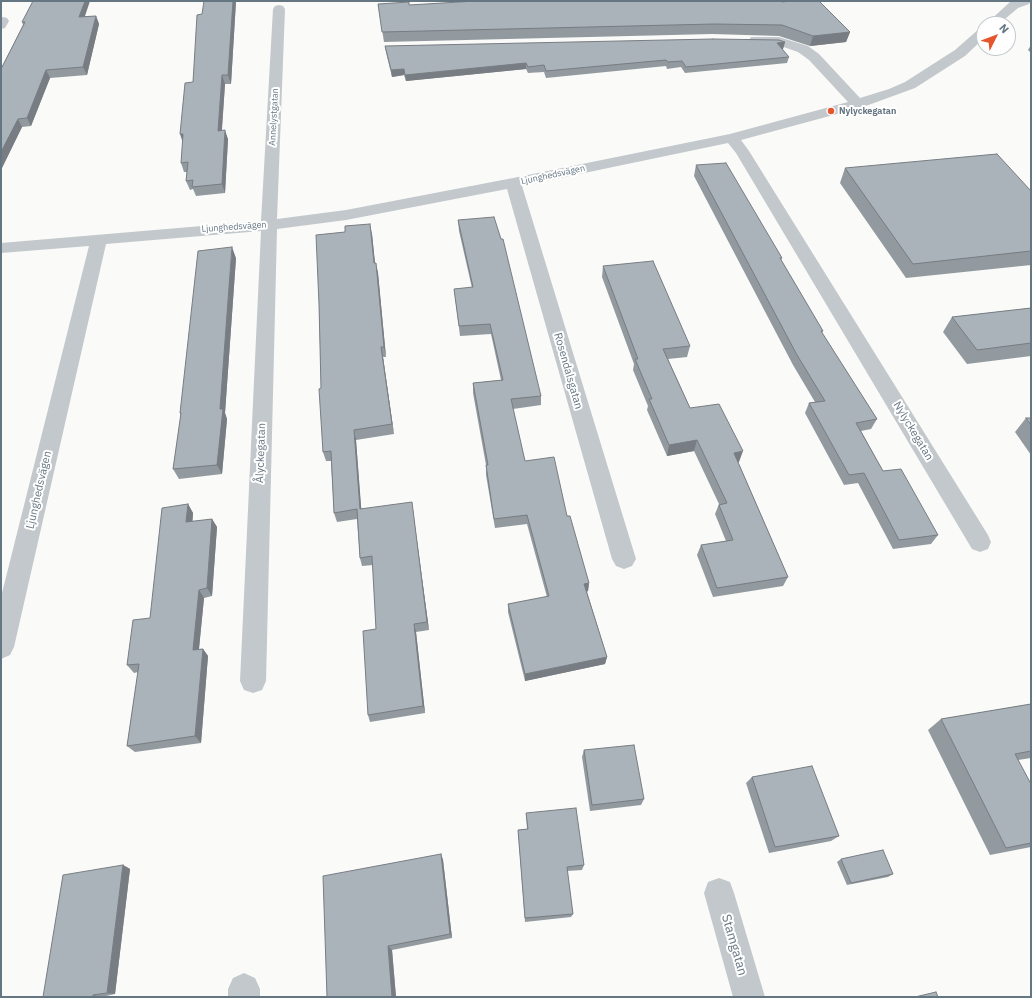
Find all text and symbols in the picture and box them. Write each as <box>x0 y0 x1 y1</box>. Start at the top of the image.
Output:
north arrow <box>976 16 1016 56</box>
text: N <box>996 21 1012 36</box>
street label: Annelystgatan <box>267 88 281 146</box>
marker: Nylyckegatan <box>826 106 836 116</box>
place label: Nylyckegatan <box>839 106 896 116</box>
street label: Ljunghedsvägen <box>520 163 586 187</box>
street label: Ljunghedsvägen <box>201 219 267 235</box>
street label: Rosendalsgatan <box>551 331 585 411</box>
street label: Nylyckegatan <box>890 399 936 463</box>
street label: Ålyckegatan <box>253 423 269 483</box>
street label: Ljunghedsvägen <box>24 450 54 530</box>
street label: Stamgatan <box>718 913 750 977</box>

